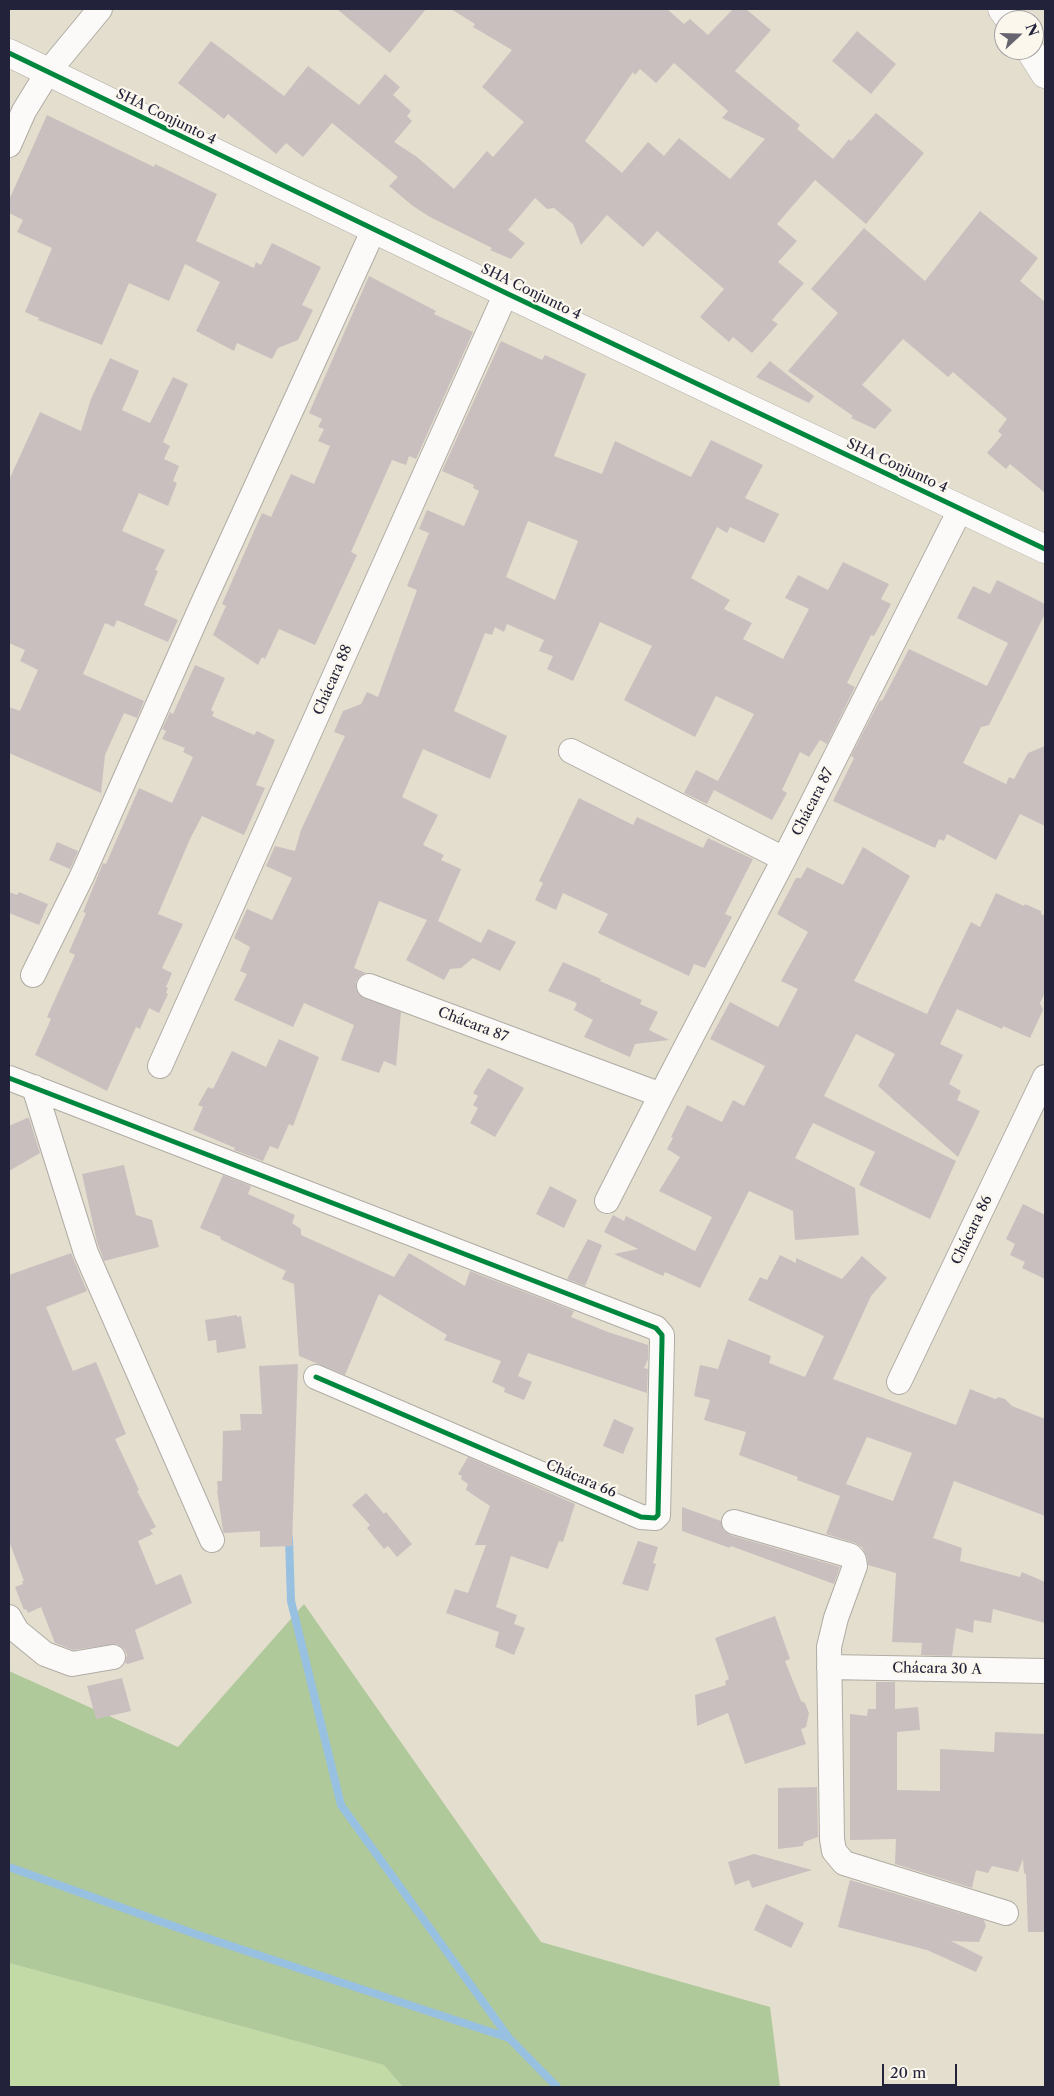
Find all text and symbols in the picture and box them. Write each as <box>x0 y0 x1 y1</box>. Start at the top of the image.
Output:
north arrow <box>994 10 1044 60</box>
text: N <box>1021 21 1043 39</box>
street label: SHA Conjunto 4 <box>113 85 219 149</box>
street label: SHA Conjunto 4 <box>478 260 584 324</box>
street label: SHA Conjunto 4 <box>844 435 950 497</box>
street label: Chácara 88 <box>310 642 356 718</box>
street label: Chácara 87 <box>789 765 837 839</box>
street label: Chácara 87 <box>436 1004 510 1046</box>
street label: Chácara 86 <box>948 1193 996 1267</box>
street label: Chácara 66 <box>543 1457 619 1501</box>
street label: Chácara 30 A <box>892 1660 982 1678</box>
scale bar <box>884 2054 959 2086</box>
text: 20 m <box>890 2063 926 2082</box>

